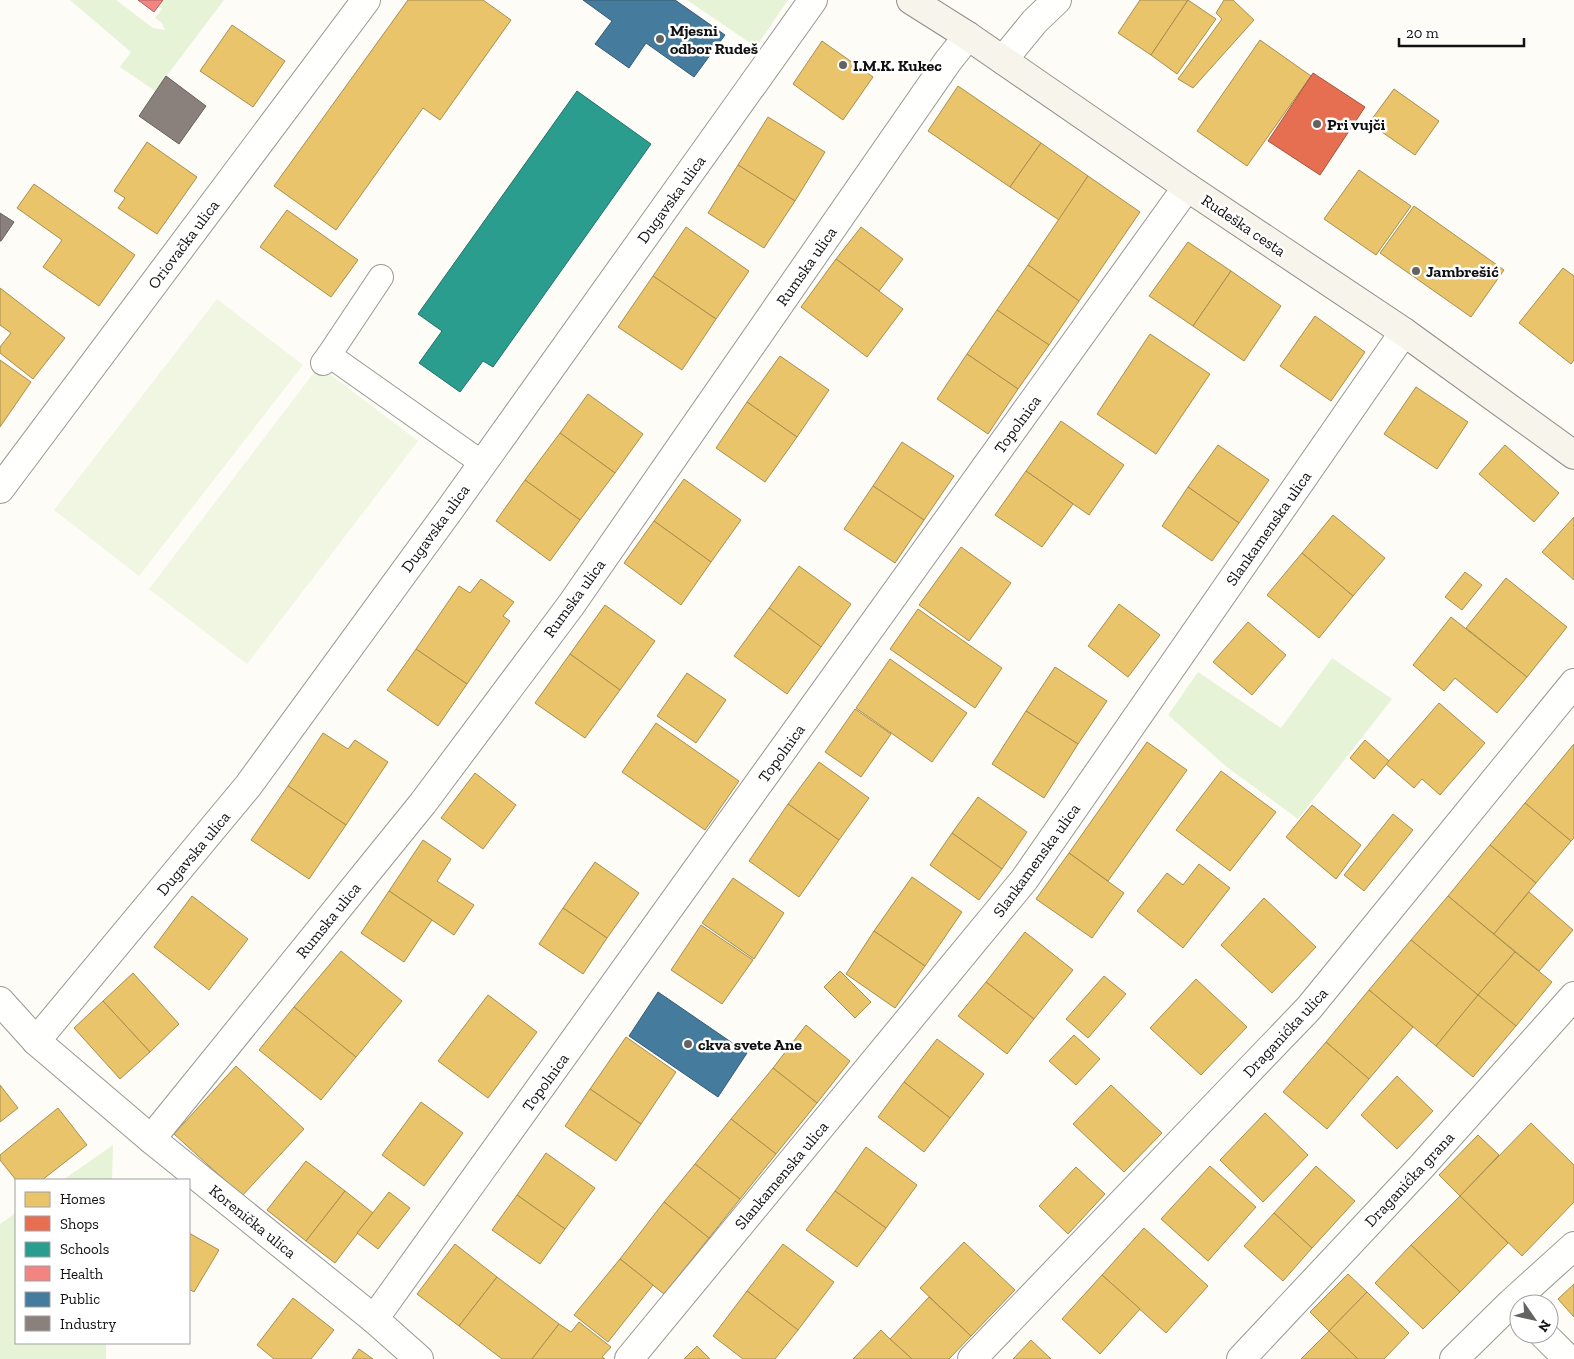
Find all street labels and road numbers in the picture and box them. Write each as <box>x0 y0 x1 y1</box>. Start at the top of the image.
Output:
street label: Dugavska ulica <box>633 151 710 247</box>
street label: Rudeška cesta <box>1198 190 1290 261</box>
street label: Oriovačka ulica <box>144 196 223 293</box>
street label: Rumska ulica <box>772 223 841 309</box>
street label: Topolnica <box>990 391 1045 457</box>
street label: Slankamenska ulica <box>1222 467 1315 589</box>
street label: Dugavska ulica <box>397 480 474 576</box>
street label: Rumska ulica <box>540 555 609 641</box>
street label: Topolnica <box>754 720 809 786</box>
street label: Slankamenska ulica <box>989 800 1084 921</box>
street label: Dugavska ulica <box>153 807 234 899</box>
street label: Rumska ulica <box>292 878 365 962</box>
street label: Draganićka ulica <box>1239 983 1332 1081</box>
street label: Topolnica <box>518 1049 573 1115</box>
street label: Slankamenska ulica <box>730 1117 832 1233</box>
street label: Draganićka grana <box>1360 1128 1458 1231</box>
street label: Korenička ulica <box>206 1181 300 1262</box>

